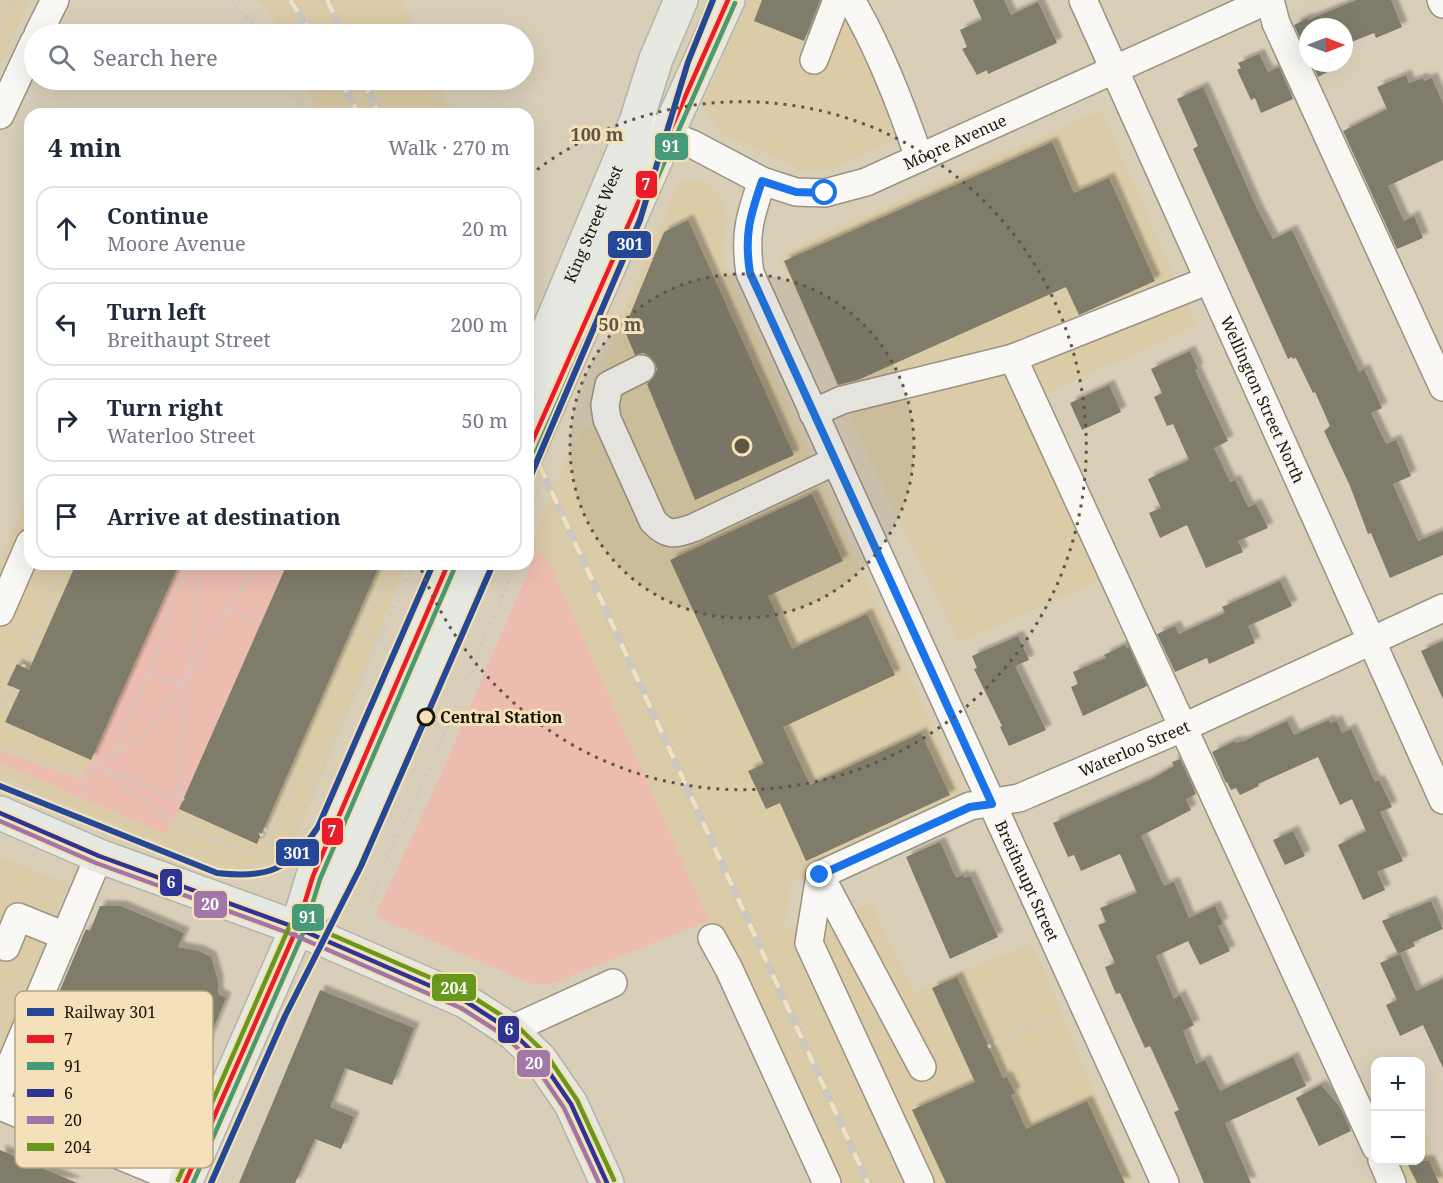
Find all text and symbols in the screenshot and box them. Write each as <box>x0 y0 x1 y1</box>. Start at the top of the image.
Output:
north arrow <box>1299 18 1353 72</box>
search box <box>24 24 534 90</box>
icon: search <box>45 41 78 74</box>
text: Search here <box>93 42 218 72</box>
street label: Moore Avenue <box>900 109 1010 175</box>
text: 100 m <box>571 122 624 146</box>
text: 4 min <box>48 129 122 165</box>
line badge: 91 <box>654 132 689 161</box>
text: Walk · 270 m <box>388 134 510 161</box>
text: 91 <box>662 135 680 157</box>
street label: King Street West <box>559 162 628 286</box>
line badge: 7 <box>635 170 658 199</box>
text: 7 <box>641 173 651 195</box>
route start <box>811 179 837 205</box>
text: Continue <box>107 200 209 230</box>
icon: ahead <box>50 212 83 245</box>
text: 20 m <box>462 215 508 242</box>
text: Moore Avenue <box>107 230 246 257</box>
line badge: 301 <box>607 230 652 259</box>
text: 301 <box>616 233 644 255</box>
text: Turn left <box>107 296 206 326</box>
icon: left <box>50 308 83 341</box>
text: 200 m <box>450 311 508 338</box>
text: 50 m <box>599 312 642 336</box>
street label: Wellington Street North <box>1215 312 1310 487</box>
text: Breithaupt Street <box>107 326 271 353</box>
text: Turn right <box>107 392 223 422</box>
icon: right <box>50 404 83 437</box>
text: 50 m <box>462 407 508 434</box>
text: Waterloo Street <box>107 422 255 449</box>
centre of rings <box>732 436 752 456</box>
icon: arrive <box>50 500 83 533</box>
text: Arrive at destination <box>107 501 341 531</box>
place label: Central Station <box>440 706 563 728</box>
marker: Central Station <box>417 708 435 726</box>
street label: Waterloo Street <box>1075 715 1193 782</box>
line badge: 7 <box>321 817 344 846</box>
street label: Breithaupt Street <box>990 817 1064 945</box>
text: 7 <box>327 820 337 842</box>
line badge: 301 <box>275 838 320 867</box>
text: 301 <box>283 842 311 864</box>
route end <box>806 861 832 887</box>
line badge: 6 <box>159 868 183 897</box>
text: 6 <box>166 871 176 893</box>
line badge: 20 <box>193 890 228 919</box>
text: 20 <box>201 893 219 915</box>
line badge: 91 <box>291 903 325 932</box>
text: 91 <box>299 906 317 928</box>
line badge: 204 <box>431 973 477 1002</box>
text: 204 <box>440 977 468 999</box>
legend <box>15 991 213 1168</box>
text: Railway 301 <box>64 1001 156 1023</box>
line badge: 6 <box>497 1015 520 1044</box>
text: 6 <box>504 1018 514 1040</box>
text: 7 <box>64 1028 73 1050</box>
line badge: 20 <box>516 1049 551 1078</box>
text: 20 <box>525 1052 543 1074</box>
text: 91 <box>64 1055 82 1077</box>
map controls <box>1371 1057 1425 1165</box>
button: + <box>1371 1057 1425 1111</box>
text: 6 <box>64 1082 73 1104</box>
text: 20 <box>64 1109 82 1131</box>
button: − <box>1371 1111 1425 1165</box>
text: 204 <box>64 1136 91 1158</box>

